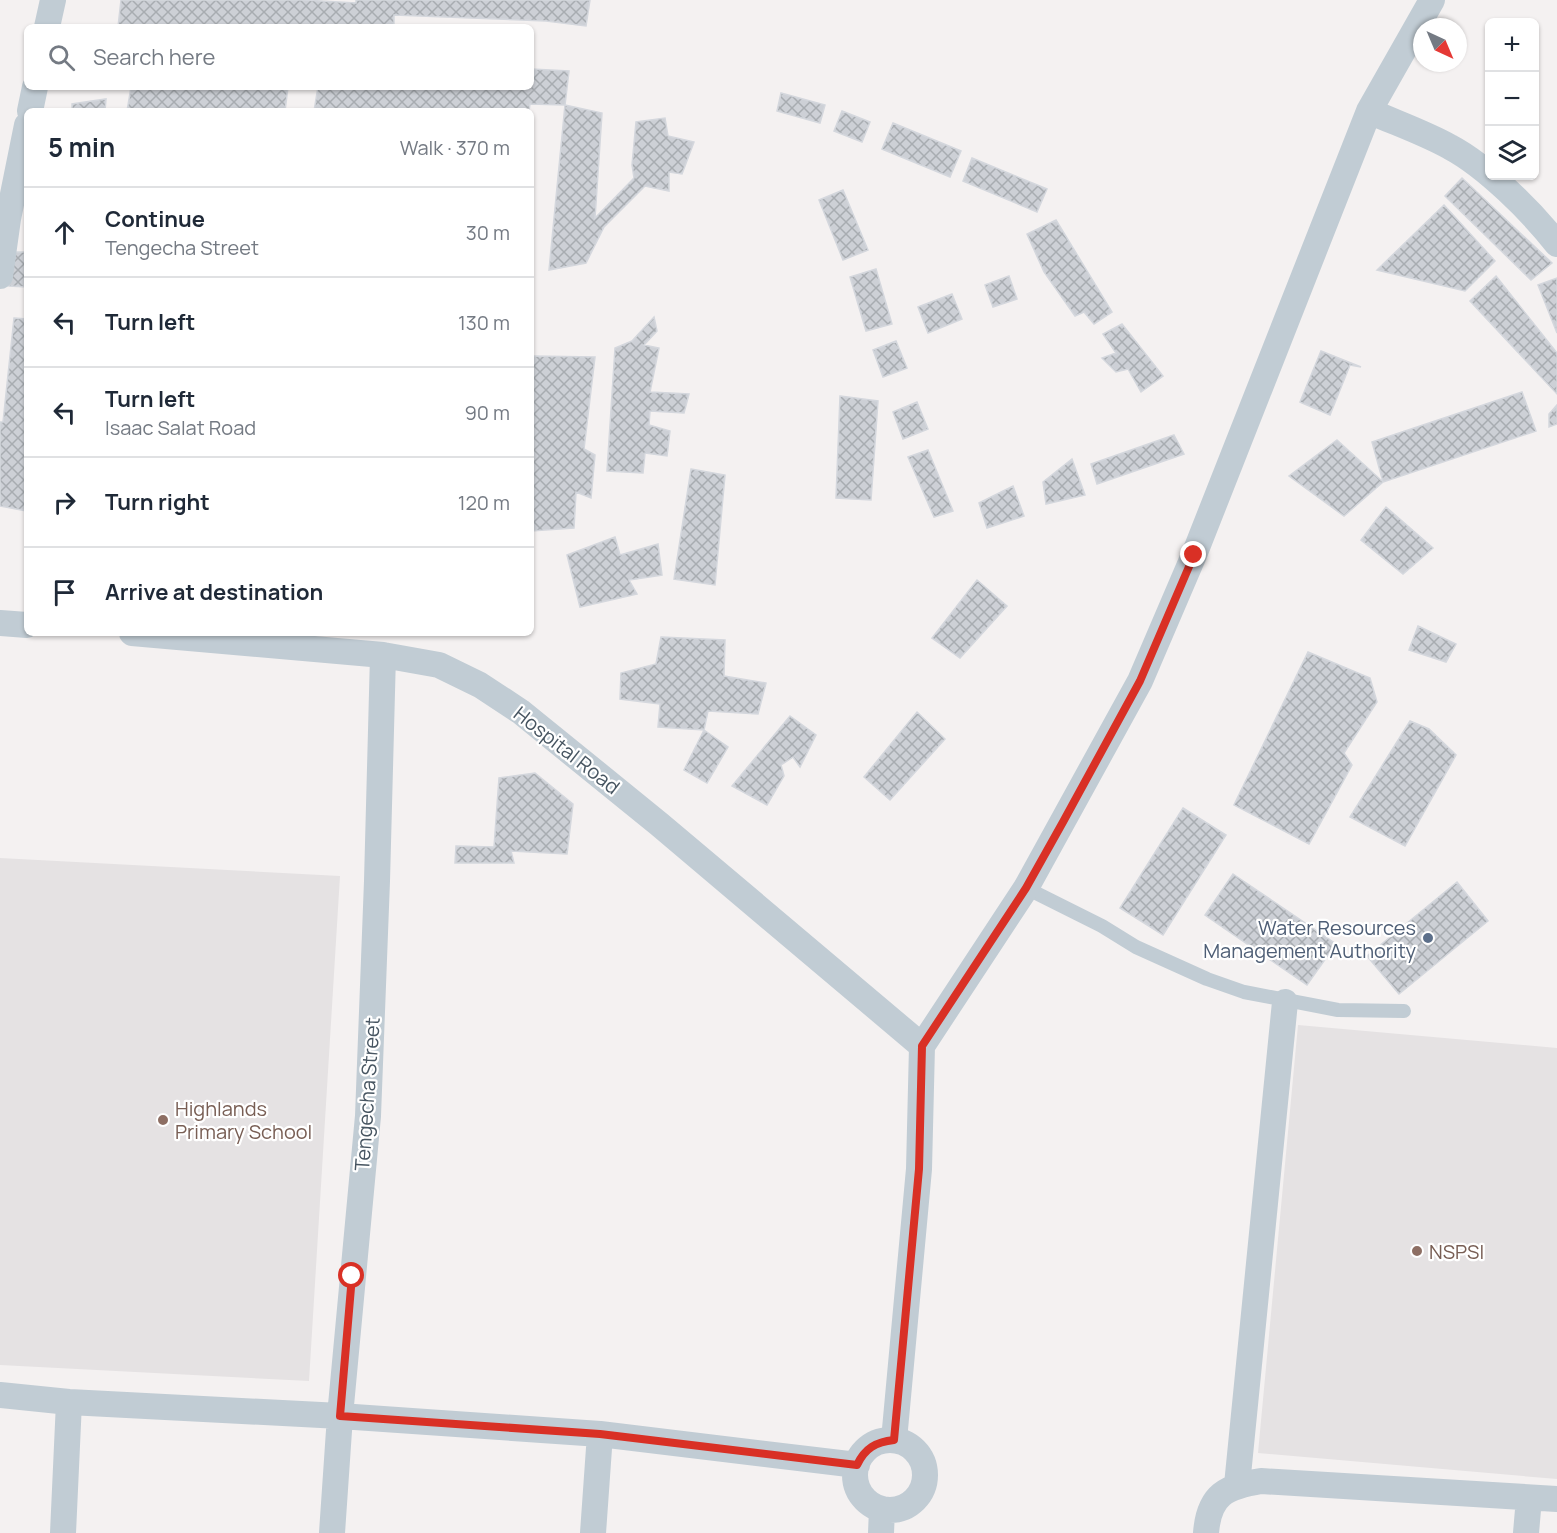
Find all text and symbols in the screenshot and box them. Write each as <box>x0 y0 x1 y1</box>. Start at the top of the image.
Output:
north arrow <box>1413 18 1467 72</box>
map controls <box>1485 18 1539 180</box>
button: + <box>1485 18 1539 72</box>
search box <box>24 24 534 90</box>
icon: search <box>45 41 78 74</box>
text: Search here <box>93 42 215 72</box>
button: − <box>1485 72 1539 126</box>
button: layers <box>1485 126 1539 180</box>
text: 5 min <box>48 129 115 165</box>
text: Walk · 370 m <box>400 134 510 161</box>
text: Continue <box>105 204 205 234</box>
icon: ahead <box>48 216 81 249</box>
text: 30 m <box>466 219 510 246</box>
text: Tengecha Street <box>105 234 259 261</box>
icon: left <box>48 306 81 339</box>
text: Turn left <box>105 307 195 337</box>
text: 130 m <box>458 309 510 336</box>
text: Turn left <box>105 384 195 414</box>
icon: left <box>48 396 81 429</box>
text: 90 m <box>464 399 510 426</box>
text: Isaac Salat Road <box>105 414 256 441</box>
icon: right <box>48 486 81 519</box>
text: Turn right <box>105 487 210 517</box>
text: 120 m <box>458 489 510 516</box>
route end <box>1180 541 1206 567</box>
icon: arrive <box>48 576 81 609</box>
text: Arrive at destination <box>105 577 323 607</box>
street label: Hospital Road <box>508 700 626 800</box>
place label: Water Resources Management Authority <box>1203 914 1416 964</box>
marker: Water Resources Management Authority <box>1421 931 1435 945</box>
street label: Tengecha Street <box>348 1016 386 1172</box>
place label: Highlands Primary School <box>175 1095 312 1145</box>
marker: Highlands Primary School <box>156 1113 170 1127</box>
place label: NSPSI <box>1429 1238 1484 1265</box>
marker: NSPSI <box>1410 1244 1424 1258</box>
route start <box>338 1262 364 1288</box>

